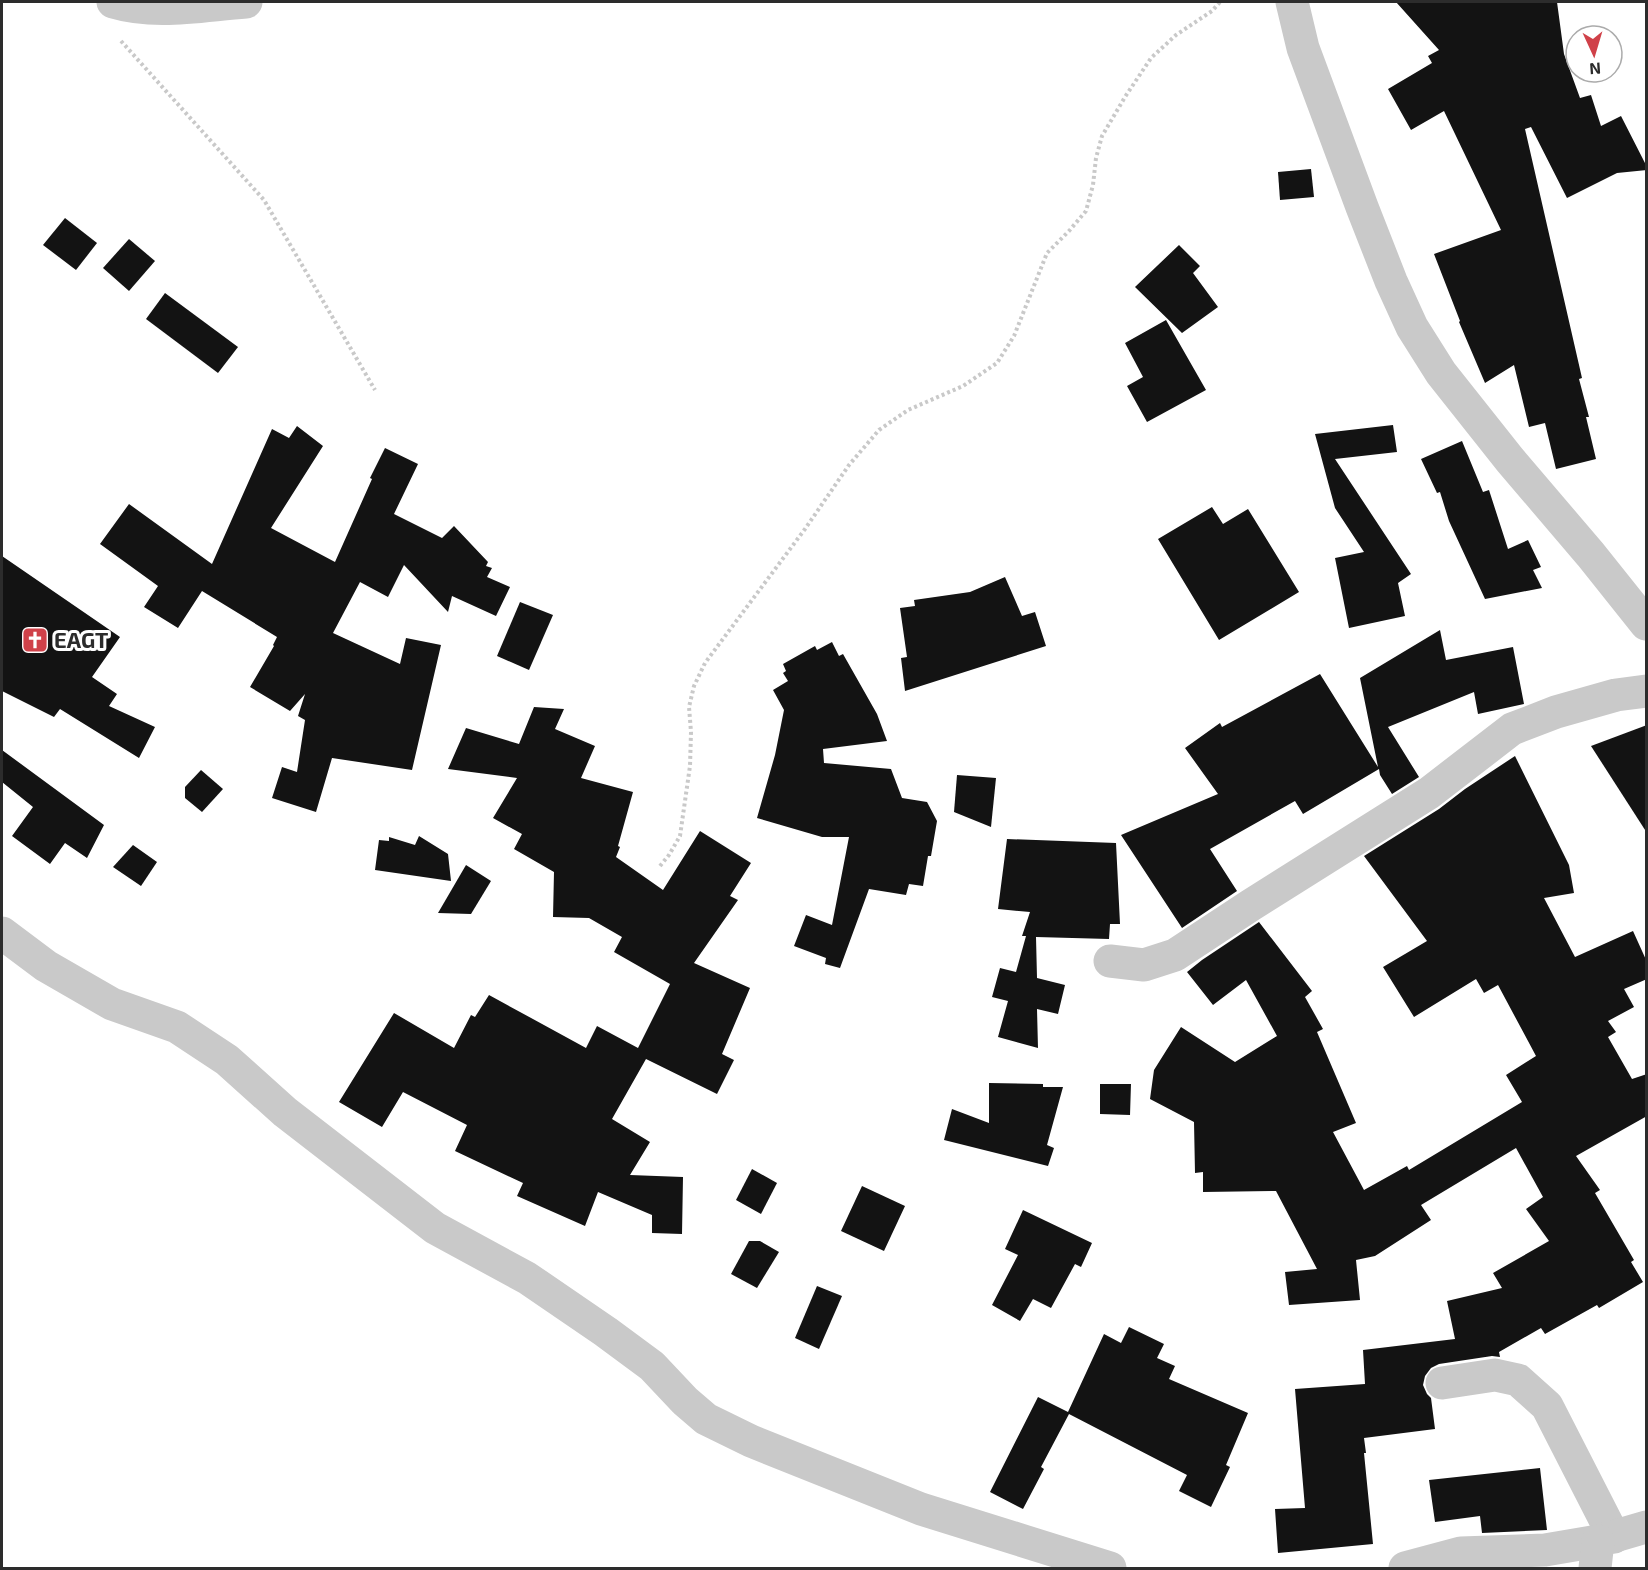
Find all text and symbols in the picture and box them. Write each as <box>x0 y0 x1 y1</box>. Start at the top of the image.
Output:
north arrow <box>1564 24 1624 84</box>
text: N <box>1589 60 1602 79</box>
church icon: EAGT <box>20 625 50 655</box>
place label: EAGT <box>54 626 108 652</box>

